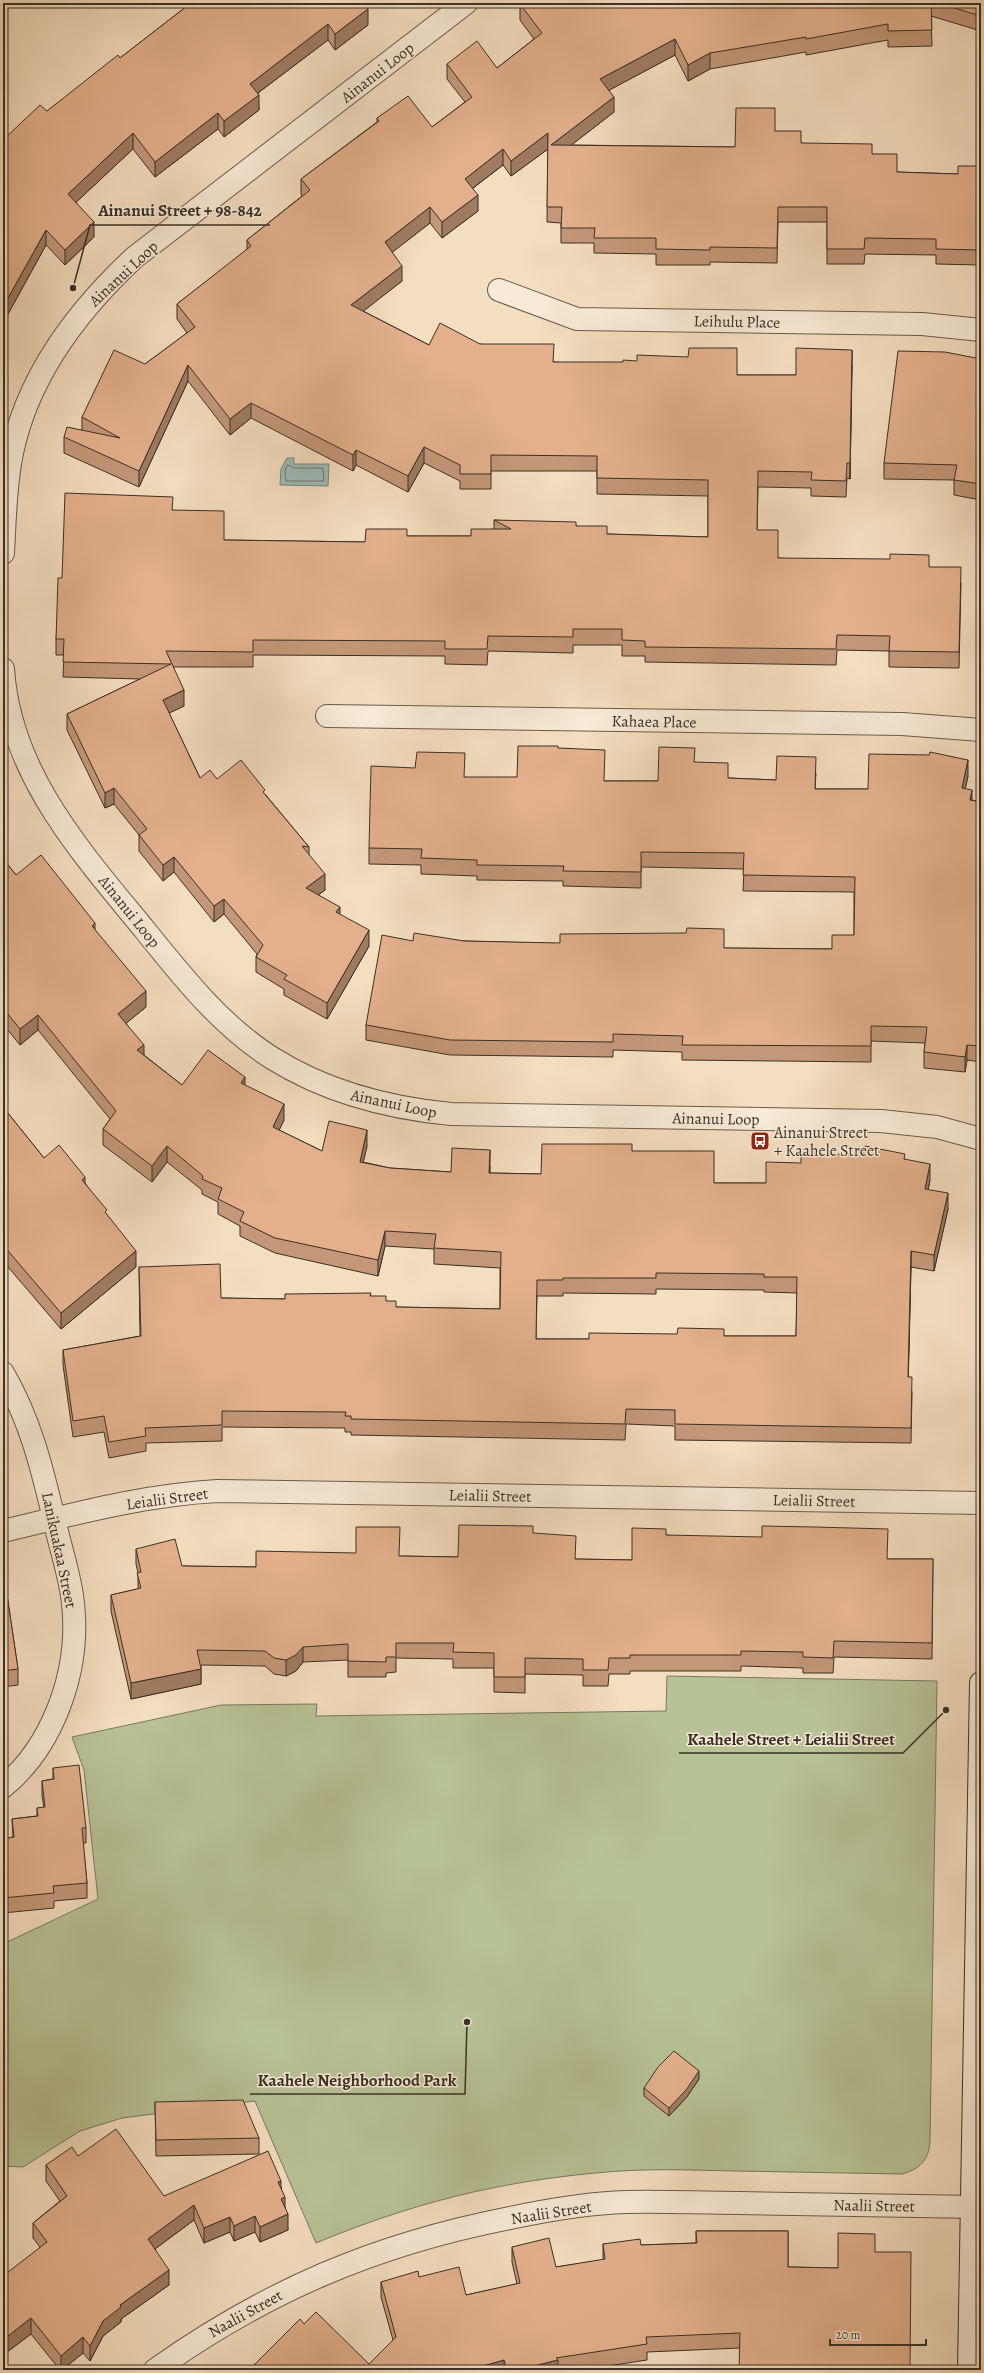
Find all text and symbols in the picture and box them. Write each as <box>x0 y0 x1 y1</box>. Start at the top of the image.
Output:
street label: Ainanui Loop <box>336 37 419 109</box>
callout: Ainanui Street + 98-842 <box>90 196 270 225</box>
text: Ainanui Street + 98-842 <box>97 199 262 222</box>
street label: Ainanui Loop <box>83 236 163 312</box>
street label: Leihulu Place <box>693 310 780 334</box>
street label: Kahaea Place <box>611 710 697 734</box>
street label: Ainanui Loop <box>93 870 165 953</box>
street label: Ainanui Loop <box>348 1084 439 1124</box>
street label: Ainanui Loop <box>671 1107 760 1131</box>
place label: Ainanui Street + Kaahele Street <box>773 1122 879 1162</box>
bus stop icon: Ainanui Street + Kaahele Street <box>749 1130 771 1152</box>
street label: Leialii Street <box>125 1482 210 1516</box>
street label: Leialii Street <box>448 1484 532 1508</box>
street label: Leialii Street <box>772 1489 856 1513</box>
street label: Lanikuakaa Street <box>36 1490 82 1610</box>
callout: Kaahele Street + Leialii Street <box>679 1724 903 1753</box>
text: Kaahele Street + Leialii Street <box>687 1728 895 1751</box>
callout: Kaahele Neighborhood Park <box>250 2065 465 2094</box>
text: Kaahele Neighborhood Park <box>258 2069 457 2092</box>
street label: Naalii Street <box>833 2194 915 2218</box>
street label: Naalii Street <box>509 2196 593 2230</box>
street label: Naalii Street <box>204 2284 286 2343</box>
scale bar <box>830 2321 926 2347</box>
text: 20 m <box>836 2327 860 2343</box>

